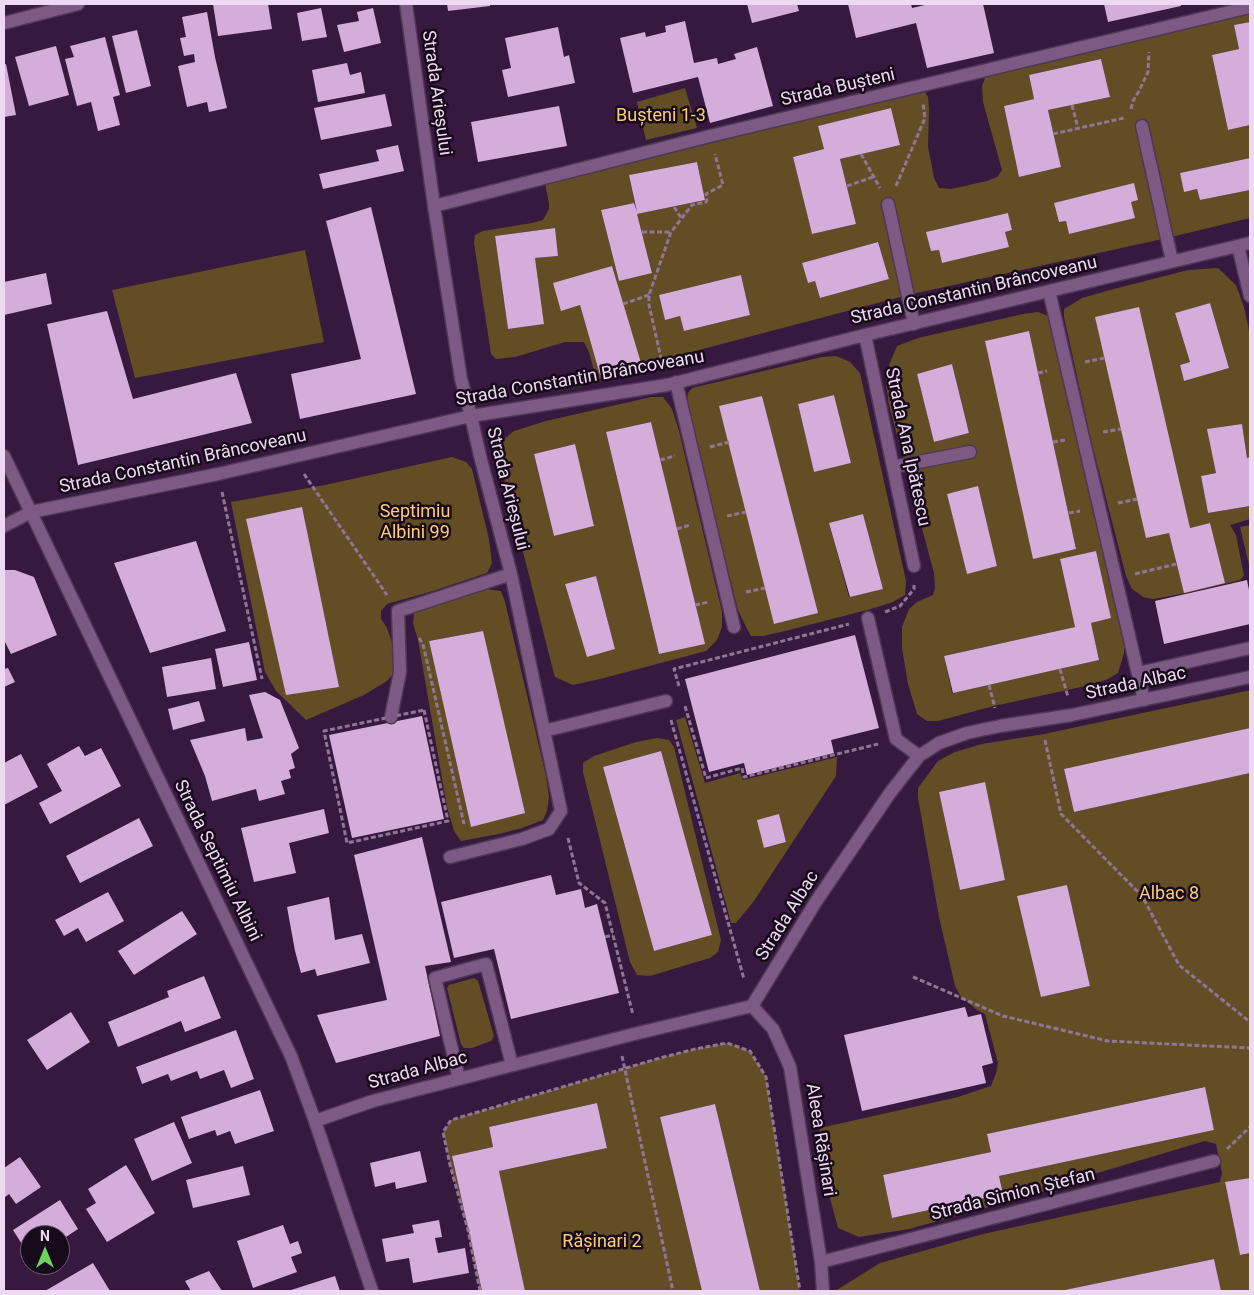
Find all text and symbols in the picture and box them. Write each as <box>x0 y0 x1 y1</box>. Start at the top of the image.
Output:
street label: Strada Arieșului <box>417 29 455 157</box>
street label: Strada Bușteni <box>779 64 897 112</box>
park label: Bușteni 1-3 <box>616 105 706 127</box>
street label: Strada Constantin Brâncoveanu <box>849 252 1099 330</box>
street label: Strada Constantin Brâncoveanu <box>454 346 706 412</box>
street label: Strada Ana Ipătescu <box>880 366 934 528</box>
street label: Strada Constantin Brâncoveanu <box>57 425 309 499</box>
street label: Strada Arieșului <box>481 425 533 553</box>
park label: Septimiu Albini 99 <box>380 501 450 544</box>
street label: Strada Albac <box>1084 663 1188 705</box>
street label: Strada Septimiu Albini <box>169 777 265 945</box>
street label: Strada Albac <box>752 867 824 965</box>
park label: Albac 8 <box>1139 883 1199 905</box>
street label: Strada Albac <box>366 1047 470 1095</box>
street label: Aleea Rășinari <box>800 1082 840 1198</box>
street label: Strada Simion Ștefan <box>929 1164 1097 1226</box>
north arrow <box>20 1225 70 1275</box>
text: N <box>40 1228 50 1244</box>
park label: Rășinari 2 <box>562 1231 642 1253</box>

